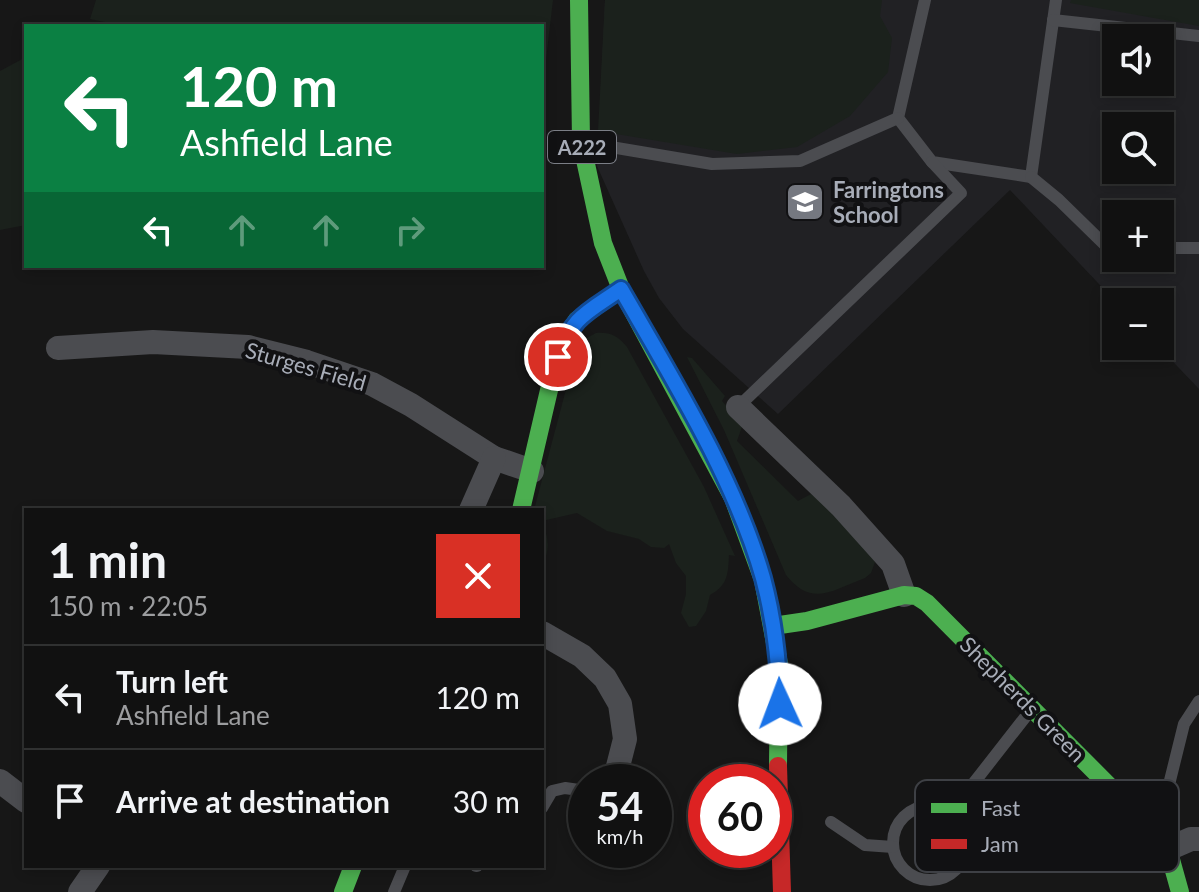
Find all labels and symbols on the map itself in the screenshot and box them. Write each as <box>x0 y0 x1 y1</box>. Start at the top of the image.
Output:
road number: A222 <box>548 131 616 163</box>
place label: Farringtons School <box>833 176 944 228</box>
school or university icon: Farringtons School <box>784 181 826 223</box>
pin <box>524 323 592 391</box>
street label: Sturges Field <box>243 336 369 396</box>
street label: Shepherds Green <box>955 631 1091 767</box>
position arrow <box>738 662 822 746</box>
speed limit sign: 60 <box>688 764 792 868</box>
legend <box>915 780 1179 872</box>
text: Fast <box>981 794 1020 821</box>
text: Jam <box>981 830 1019 857</box>

